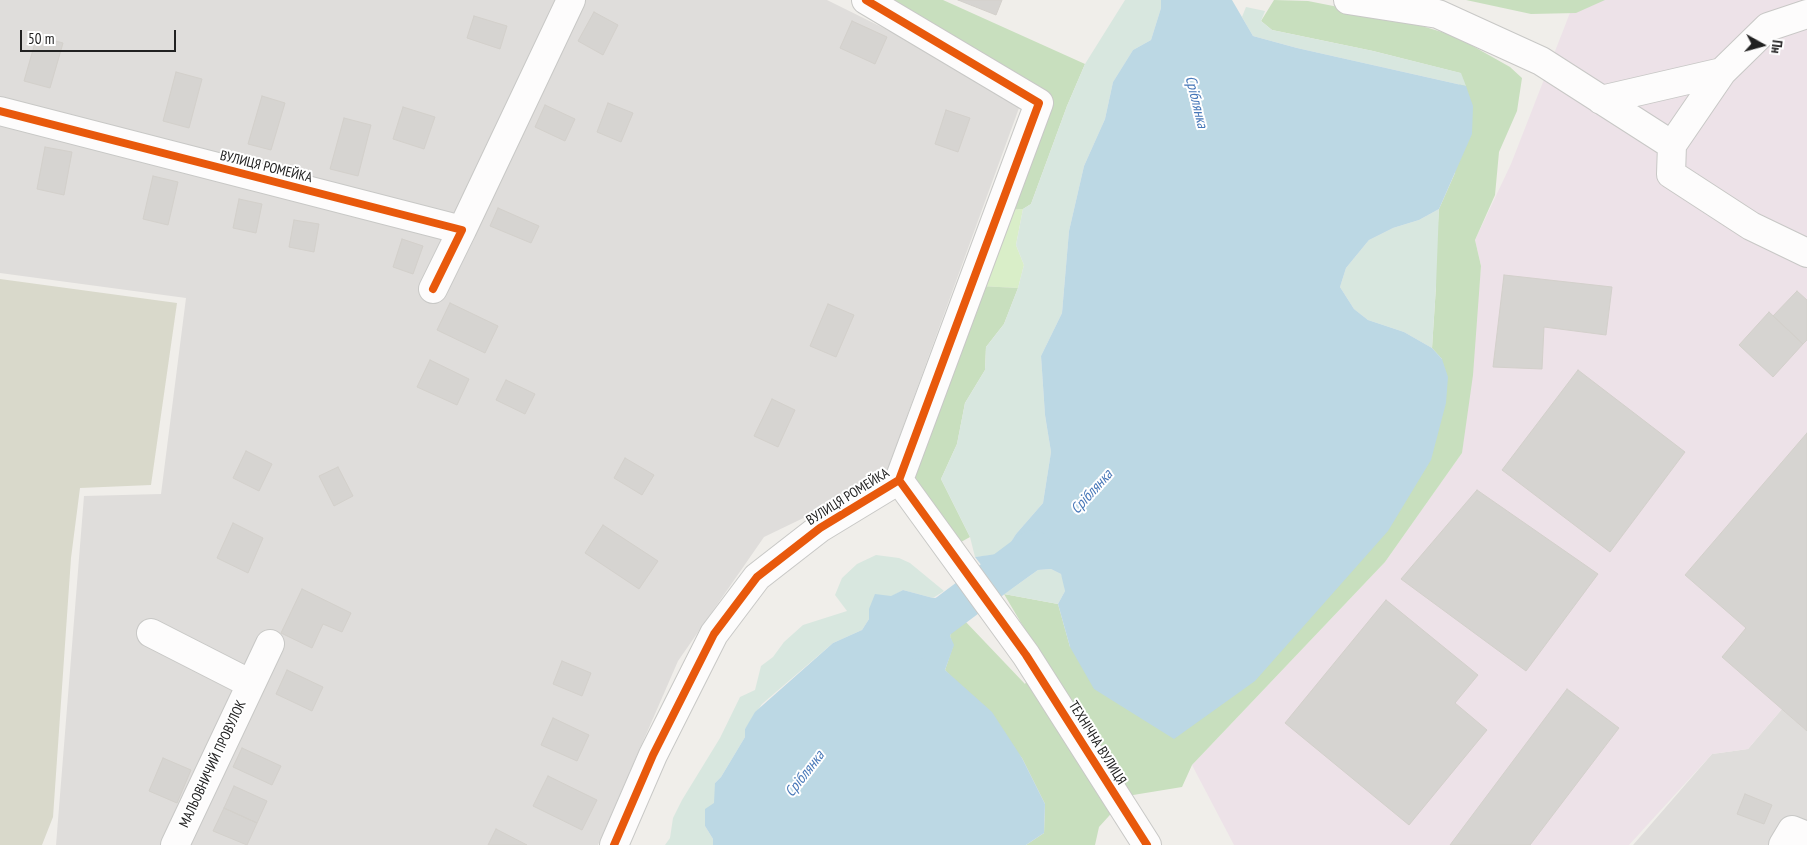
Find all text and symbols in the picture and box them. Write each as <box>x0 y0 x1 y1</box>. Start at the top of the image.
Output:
scale bar <box>22 20 179 52</box>
north arrow <box>1737 20 1787 70</box>
text: 50 m <box>28 29 54 48</box>
text: Пн <box>1767 39 1787 55</box>
water label: Сріблянка <box>1181 74 1211 130</box>
street label: ВУЛИЦЯ РОМЕЙКА <box>218 147 314 187</box>
street label: ВУЛИЦЯ РОМЕЙКА <box>804 465 892 529</box>
water label: Сріблянка <box>1067 466 1117 518</box>
street label: МАЛЬОВНИЧИЙ ПРОВУЛОК <box>176 698 250 830</box>
street label: ТЕХНІЧНА ВУЛИЦЯ <box>1065 698 1129 788</box>
water label: Сріблянка <box>781 747 829 801</box>

